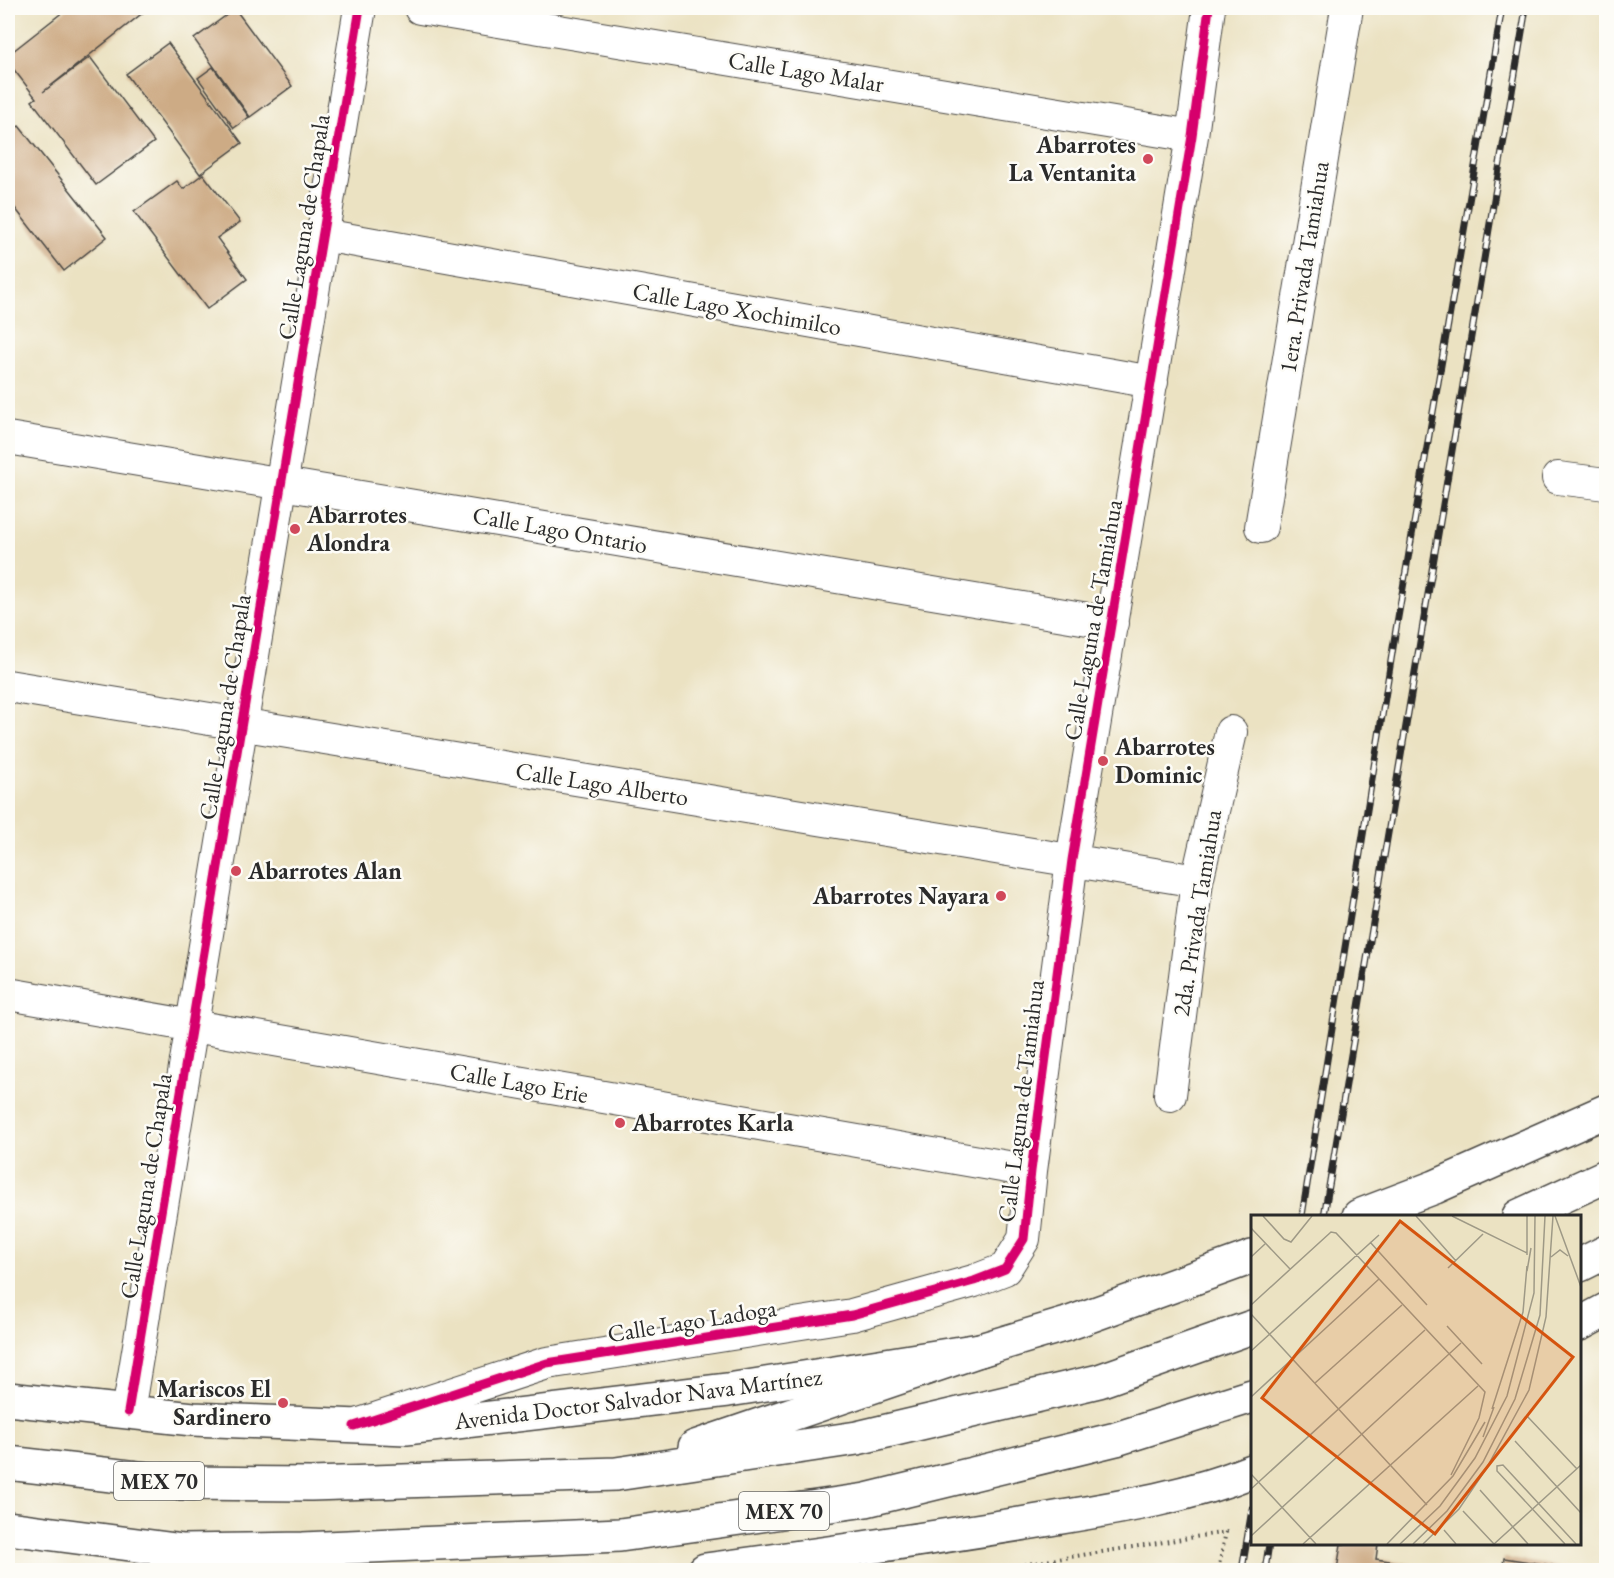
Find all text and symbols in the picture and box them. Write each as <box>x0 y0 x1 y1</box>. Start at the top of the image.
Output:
street label: Calle Lago Malar <box>726 44 886 99</box>
street label: Calle Laguna de Chapala <box>270 111 337 342</box>
place label: Abarrotes La Ventanita <box>1009 129 1136 188</box>
marker: Abarrotes La Ventanita <box>1141 152 1155 166</box>
street label: 1era. Privada Tamiahua <box>1271 158 1336 375</box>
street label: Calle Lago Xochimilco <box>630 275 844 342</box>
street label: Calle Laguna de Tamiahua <box>1056 497 1129 743</box>
place label: Abarrotes Alondra <box>306 499 407 558</box>
street label: Calle Lago Ontario <box>470 499 650 560</box>
marker: Abarrotes Alondra <box>288 522 302 536</box>
street label: Calle Laguna de Chapala <box>191 591 258 822</box>
place label: Abarrotes Dominic <box>1114 731 1215 790</box>
marker: Abarrotes Dominic <box>1096 754 1110 768</box>
street label: Calle Lago Alberto <box>513 755 691 812</box>
street label: 2da. Privada Tamiahua <box>1165 807 1228 1018</box>
place label: Abarrotes Alan <box>247 855 402 886</box>
marker: Abarrotes Alan <box>229 864 243 878</box>
place label: Abarrotes Nayara <box>812 880 989 912</box>
marker: Abarrotes Nayara <box>994 889 1008 903</box>
street label: Calle Laguna de Tamiahua <box>990 977 1051 1224</box>
street label: Calle Lago Erie <box>448 1055 591 1110</box>
street label: Calle Laguna de Chapala <box>112 1070 179 1301</box>
place label: Abarrotes Karla <box>631 1107 794 1138</box>
marker: Abarrotes Karla <box>613 1116 627 1130</box>
inset map <box>1251 1215 1581 1545</box>
street label: Calle Lago Ladoga <box>605 1292 779 1349</box>
street label: Avenida Doctor Salvador Nava Martínez <box>451 1361 824 1437</box>
place label: Mariscos El Sardinero <box>156 1373 271 1432</box>
marker: Mariscos El Sardinero <box>276 1396 290 1410</box>
road number: MEX 70 <box>114 1462 204 1500</box>
road number: MEX 70 <box>739 1492 829 1530</box>

